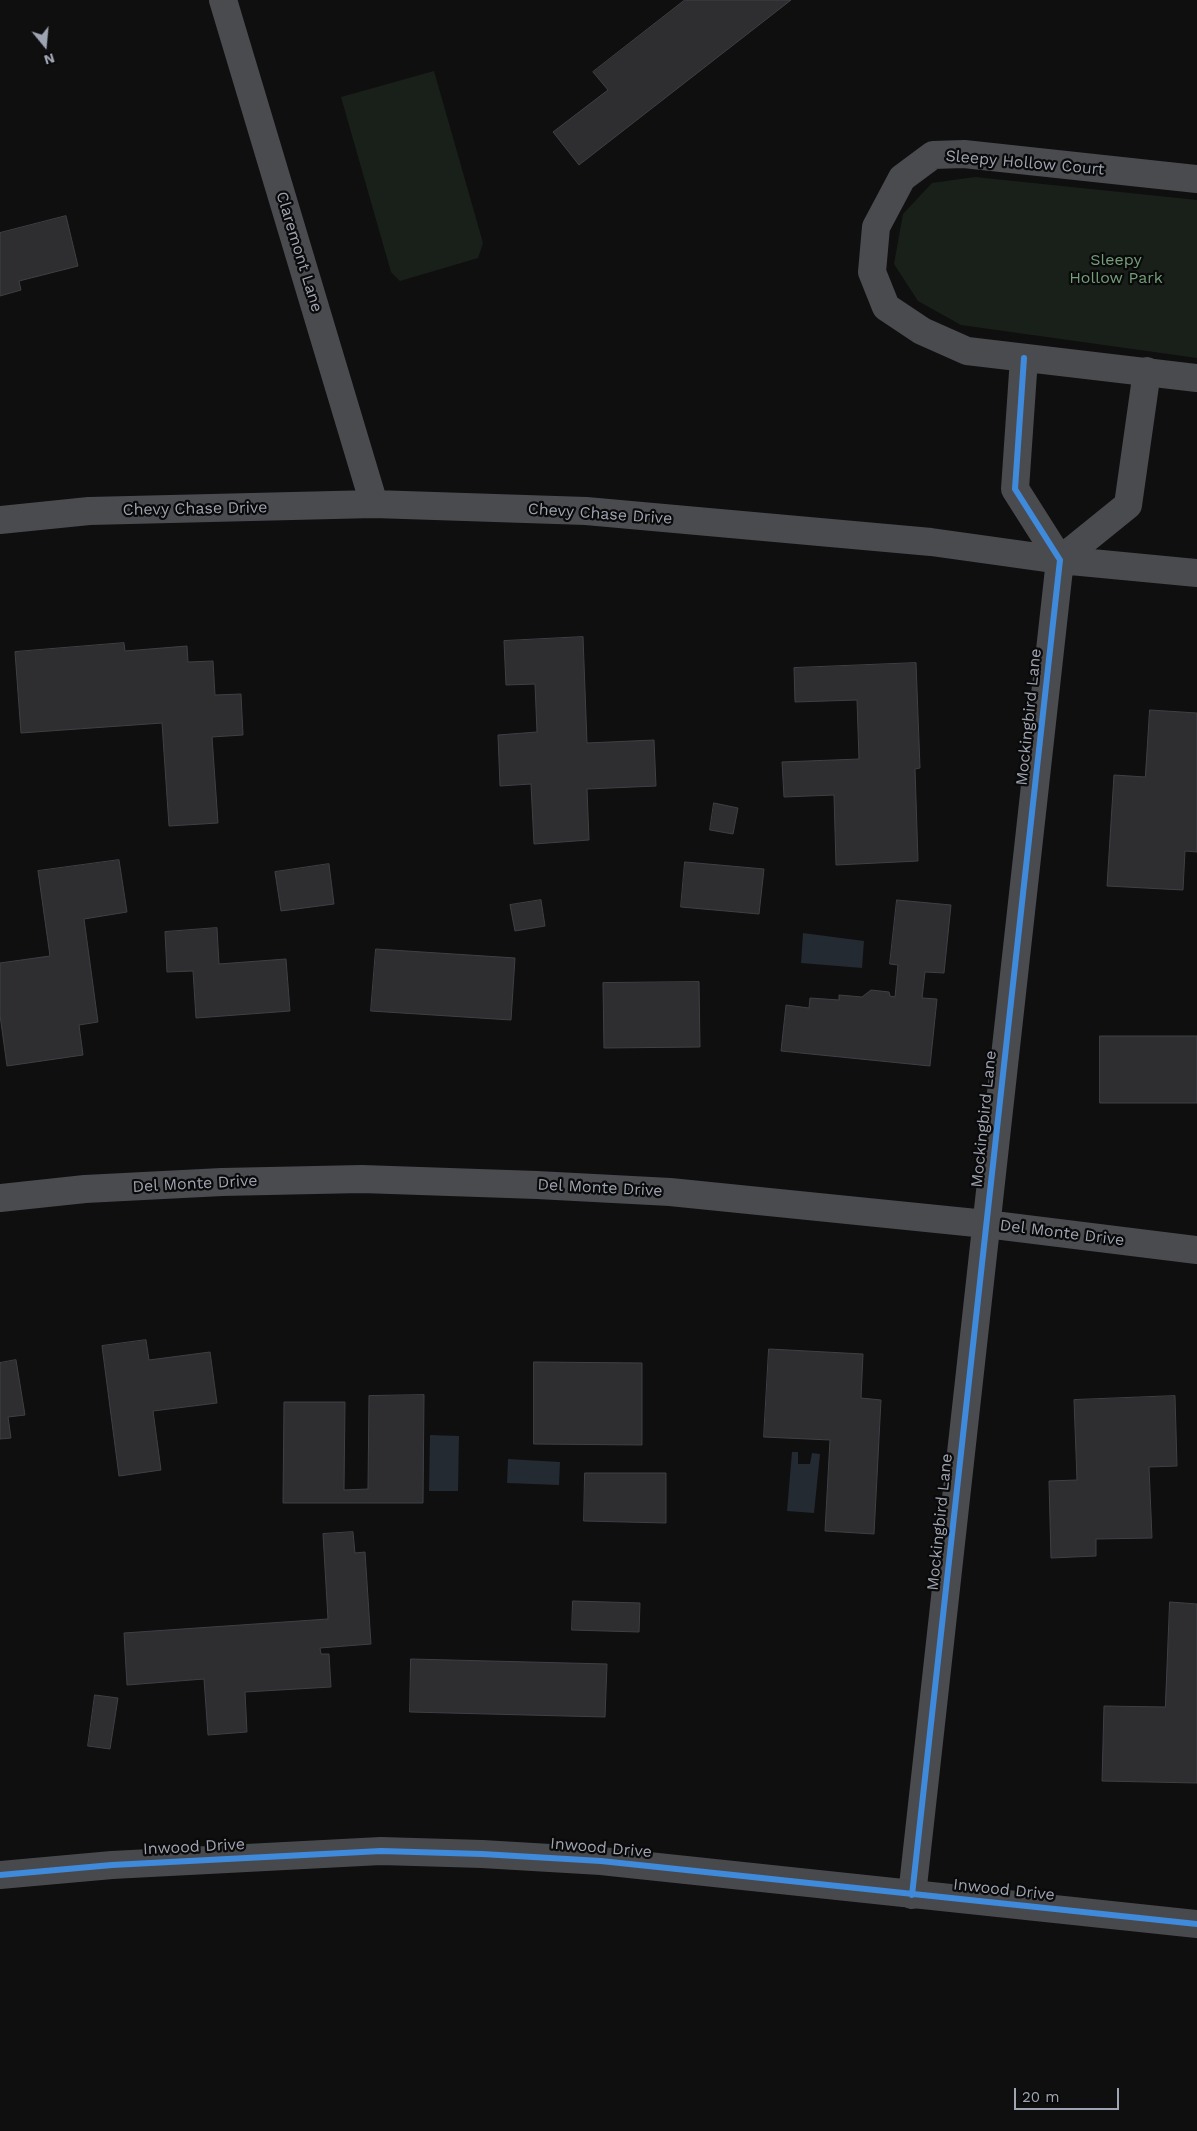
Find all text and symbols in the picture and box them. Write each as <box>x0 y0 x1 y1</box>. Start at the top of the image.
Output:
north arrow <box>20 20 70 70</box>
text: N <box>42 50 57 69</box>
street label: Sleepy Hollow Court <box>945 146 1105 180</box>
street label: Claremont Lane <box>272 189 326 315</box>
park label: Sleepy Hollow Park <box>1069 250 1163 288</box>
street label: Chevy Chase Drive <box>122 498 268 520</box>
street label: Chevy Chase Drive <box>527 499 673 529</box>
street label: Mockingbird Lane <box>1012 648 1046 786</box>
street label: Mockingbird Lane <box>967 1050 1001 1188</box>
street label: Del Monte Drive <box>132 1171 258 1197</box>
street label: Del Monte Drive <box>537 1175 663 1201</box>
street label: Del Monte Drive <box>999 1216 1125 1250</box>
street label: Mockingbird Lane <box>923 1453 957 1591</box>
street label: Inwood Drive <box>549 1834 653 1862</box>
street label: Inwood Drive <box>143 1835 245 1859</box>
street label: Inwood Drive <box>952 1875 1056 1905</box>
scale bar <box>1017 2078 1122 2110</box>
text: 20 m <box>1022 2088 1060 2106</box>

